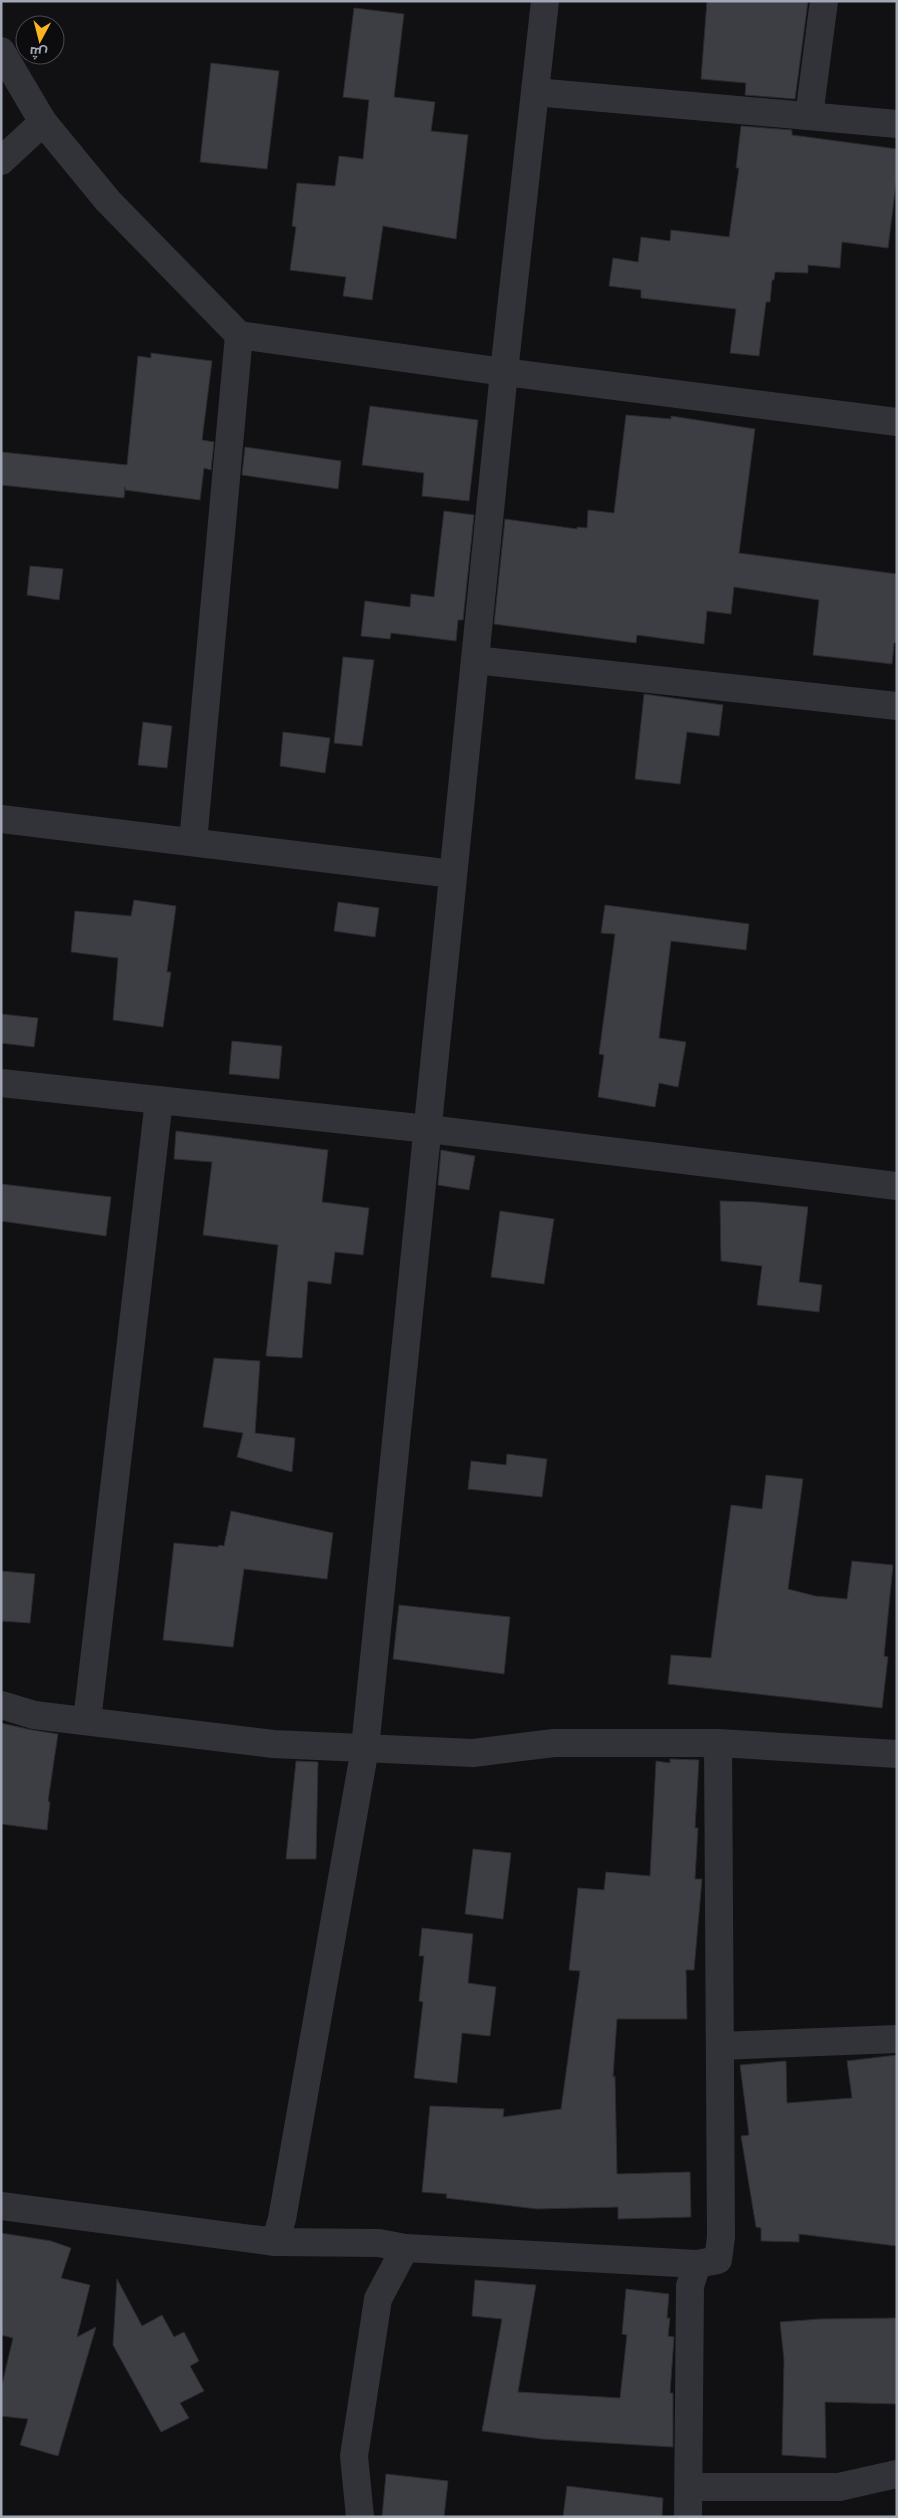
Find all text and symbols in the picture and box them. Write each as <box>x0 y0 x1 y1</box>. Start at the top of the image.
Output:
north arrow <box>15 15 65 65</box>
text: ش <box>28 41 49 63</box>

